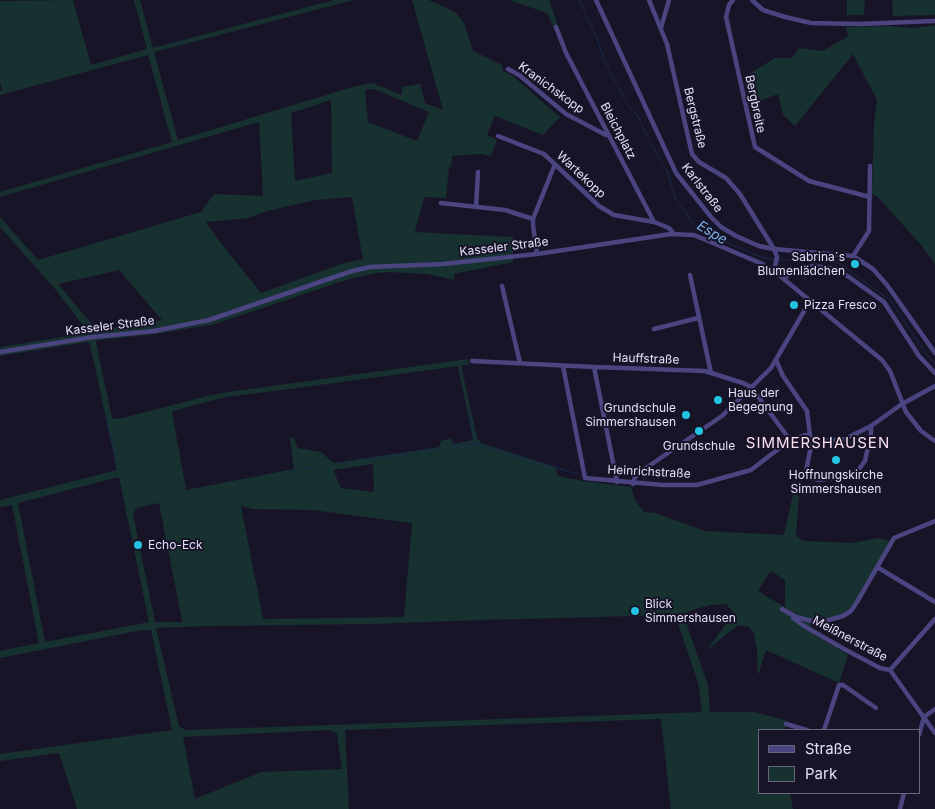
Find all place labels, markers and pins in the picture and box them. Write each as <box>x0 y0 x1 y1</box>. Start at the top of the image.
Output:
place label: Sabrina´s Blumenlädchen <box>758 250 845 278</box>
marker: Sabrina´s Blumenlädchen <box>849 258 861 270</box>
place label: Pizza Fresco <box>804 298 876 312</box>
marker: Pizza Fresco <box>788 299 800 311</box>
place label: Haus der Begegnung <box>728 386 793 414</box>
marker: Haus der Begegnung <box>712 394 724 406</box>
place label: Grundschule Simmershausen <box>585 401 676 429</box>
marker: Grundschule Simmershausen <box>680 409 692 421</box>
marker: Grundschule <box>693 425 705 437</box>
place label: Grundschule <box>663 439 735 453</box>
marker: Hoffnungskirche Simmershausen <box>830 454 842 466</box>
place label: Hoffnungskirche Simmershausen <box>789 468 883 496</box>
place label: Echo-Eck <box>148 538 203 552</box>
marker: Echo-Eck <box>132 539 144 551</box>
place label: Blick Simmershausen <box>645 597 736 625</box>
marker: Blick Simmershausen <box>629 605 641 617</box>

